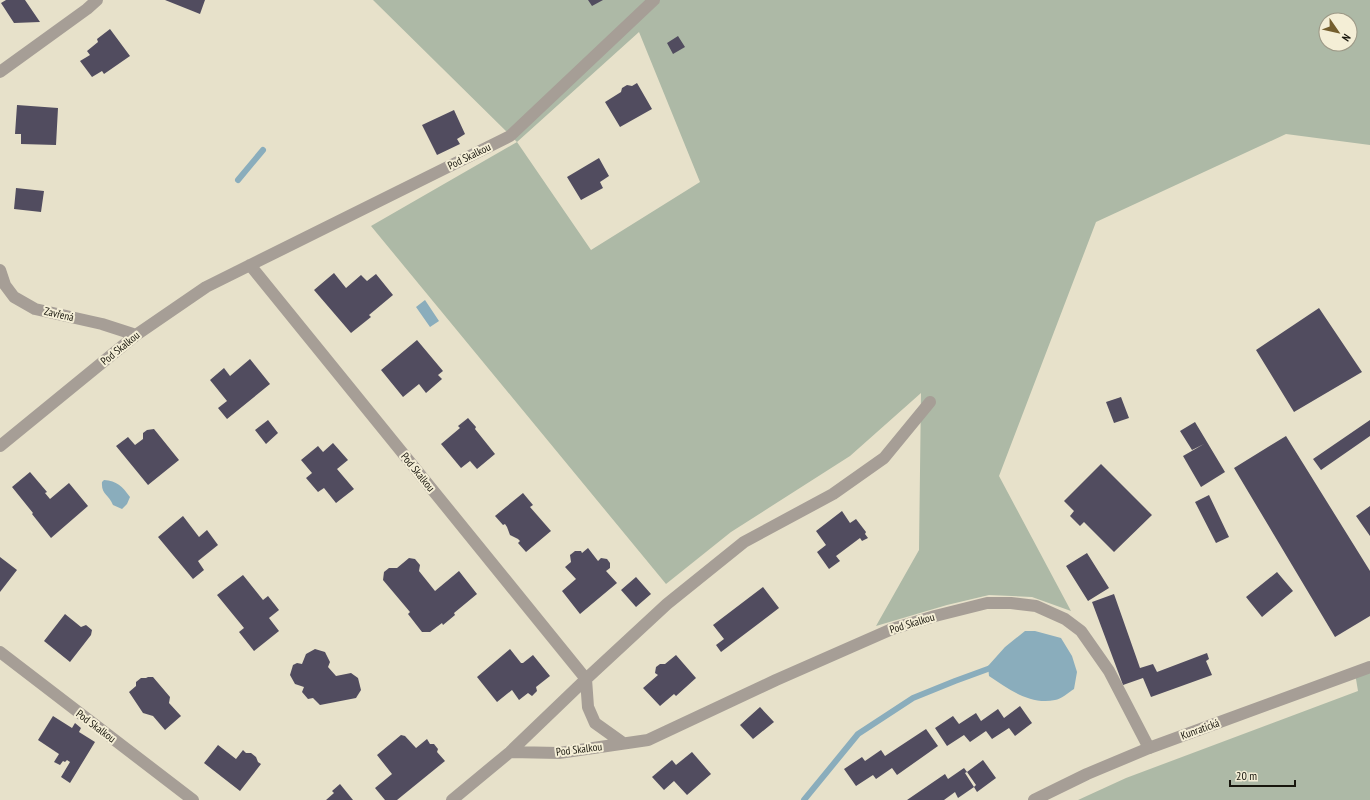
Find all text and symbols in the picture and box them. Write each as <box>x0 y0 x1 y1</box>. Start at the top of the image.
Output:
north arrow <box>1318 12 1358 52</box>
text: N <box>1339 31 1354 44</box>
street label: Pod Skalkou <box>445 140 493 172</box>
street label: Zavřená <box>43 304 75 324</box>
street label: Pod Skalkou <box>98 328 142 368</box>
street label: Pod Skalkou <box>398 450 438 494</box>
street label: Pod Skalkou <box>888 610 936 636</box>
street label: Pod Skalkou <box>73 707 119 746</box>
street label: Kunratická <box>1179 716 1221 742</box>
street label: Pod Skalkou <box>555 739 603 759</box>
scale bar <box>1230 762 1295 788</box>
text: 20 m <box>1236 768 1257 783</box>

